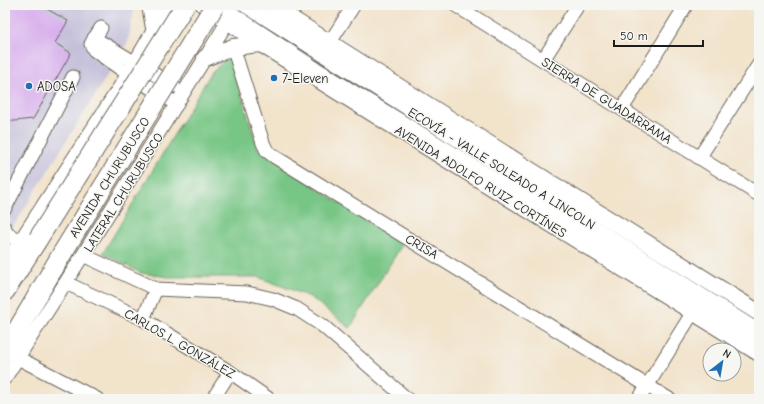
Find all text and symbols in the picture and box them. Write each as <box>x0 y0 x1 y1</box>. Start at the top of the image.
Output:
scale bar <box>614 22 703 48</box>
text: 50 m <box>620 29 648 43</box>
street label: SIERRA DE GUADARRAMA <box>539 54 675 147</box>
place label: 7-Eleven <box>282 71 328 86</box>
marker: 7-Eleven <box>269 73 279 83</box>
place label: ADOSA <box>37 79 76 94</box>
marker: ADOSA <box>24 81 34 91</box>
street label: ECOVÍA - VALLE SOLEADO A LINCOLN <box>405 103 599 233</box>
street label: AVENIDA CHURUBUSCO <box>66 114 153 240</box>
street label: AVENIDA ADOLFO RUIZ CORTÍNES <box>392 121 570 241</box>
street label: LATERAL CHURUBUSCO <box>81 130 166 255</box>
street label: CRISA <box>403 231 441 262</box>
street label: CARLOS L. GONZÁLEZ <box>122 305 239 381</box>
north arrow <box>702 342 742 382</box>
text: N <box>720 346 733 361</box>

